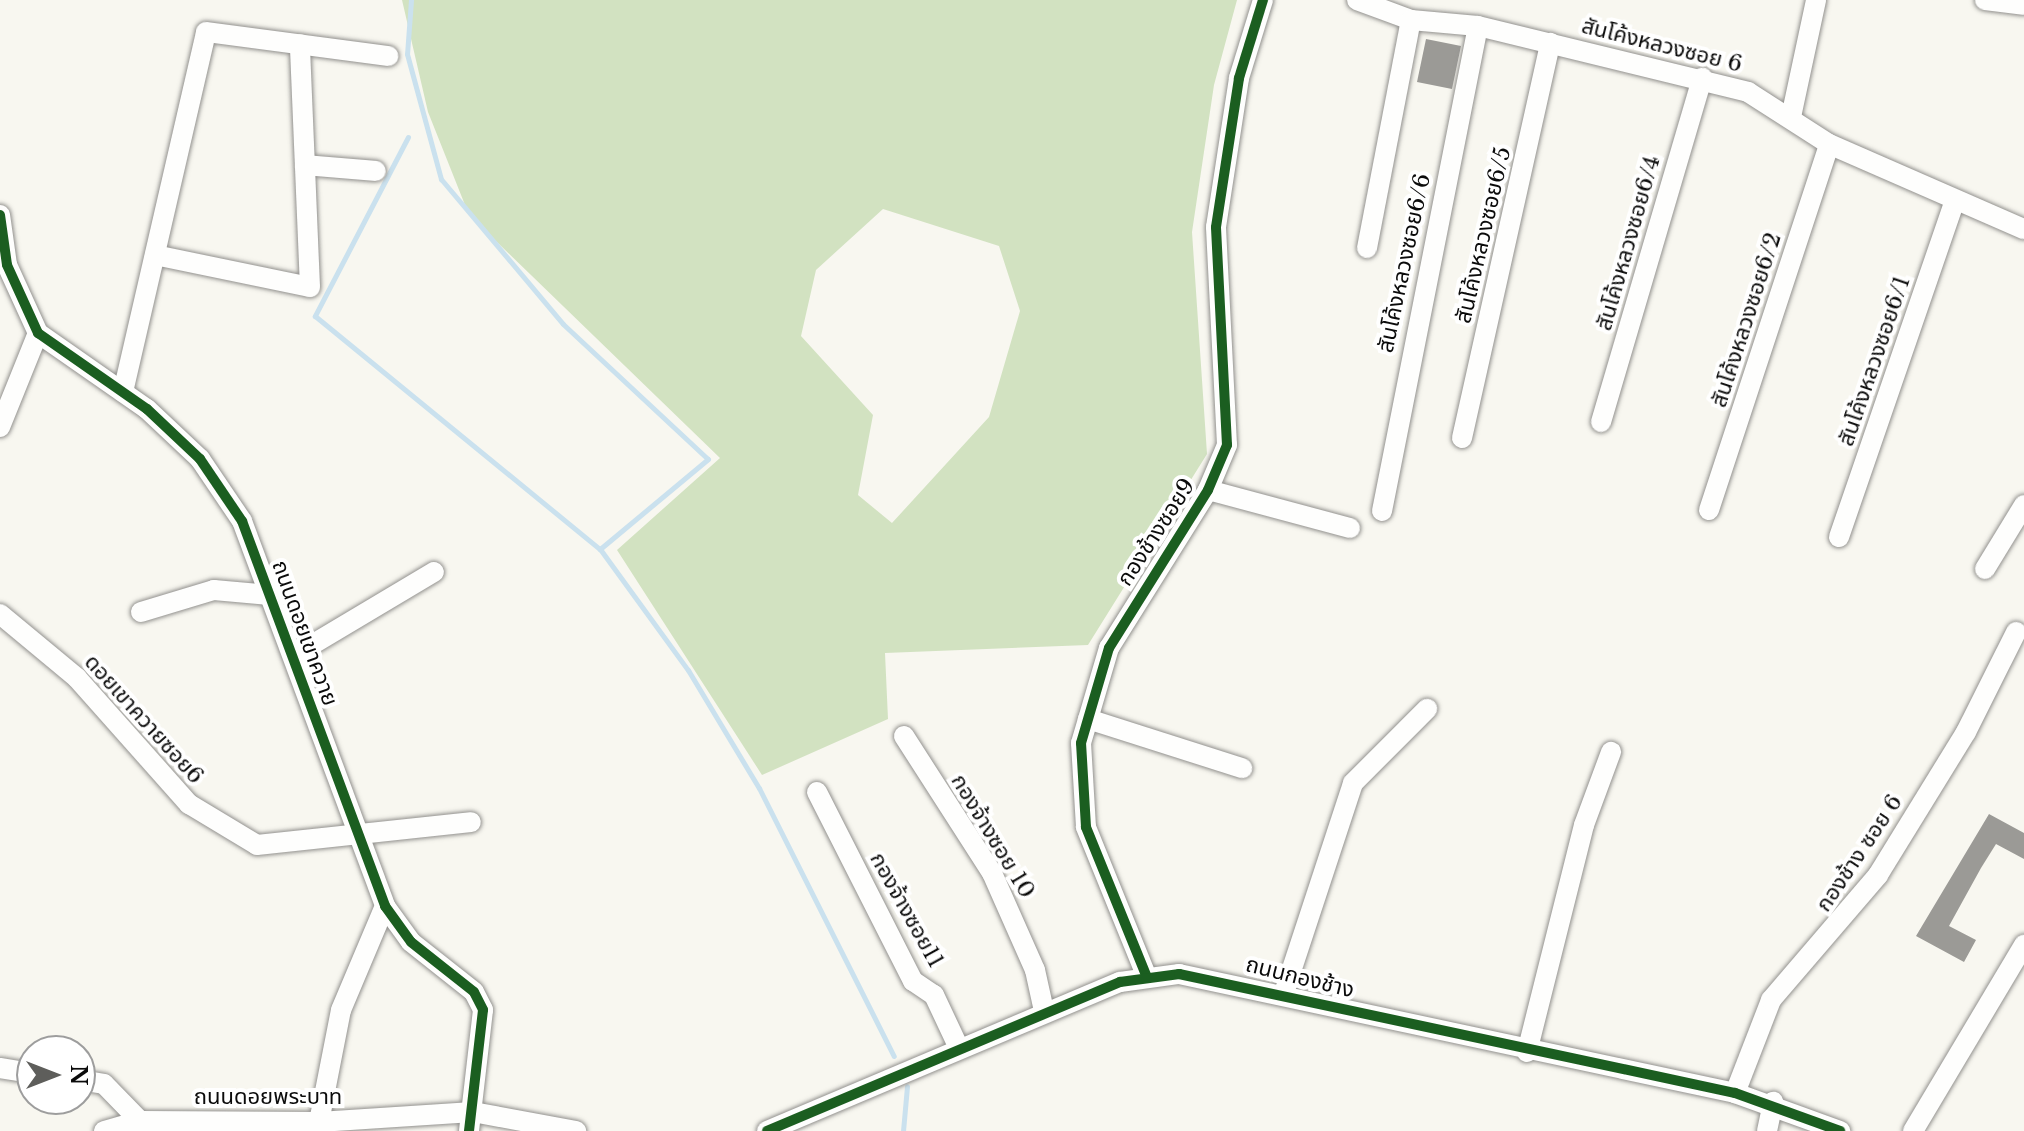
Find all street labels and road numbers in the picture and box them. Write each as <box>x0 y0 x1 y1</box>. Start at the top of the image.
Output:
street label: สันโค้งหลวงซอย 6 <box>1579 12 1745 78</box>
street label: สันโค้งหลวงซอย6/5 <box>1450 144 1516 326</box>
street label: สันโค้งหลวงซอย6/4 <box>1590 153 1666 333</box>
street label: สันโค้งหลวงซอย6/6 <box>1372 171 1436 355</box>
street label: สันโค้งหลวงซอย6/2 <box>1705 229 1787 411</box>
street label: สันโค้งหลวงซอย6/1 <box>1833 273 1915 449</box>
street label: กองช้างซอย9 <box>1112 473 1200 591</box>
street label: ถนนดอยเขาควาย <box>266 557 344 709</box>
street label: ดอยเขาควายซอย6 <box>79 649 209 789</box>
street label: กองจ้างซอย 10 <box>946 769 1040 903</box>
street label: กองช้าง ซอย 6 <box>1810 790 1908 916</box>
street label: กองจ้างซอย11 <box>865 848 949 972</box>
street label: ถนนกองช้าง <box>1243 951 1357 1003</box>
street label: ถนนดอยพระบาท <box>194 1084 342 1110</box>

